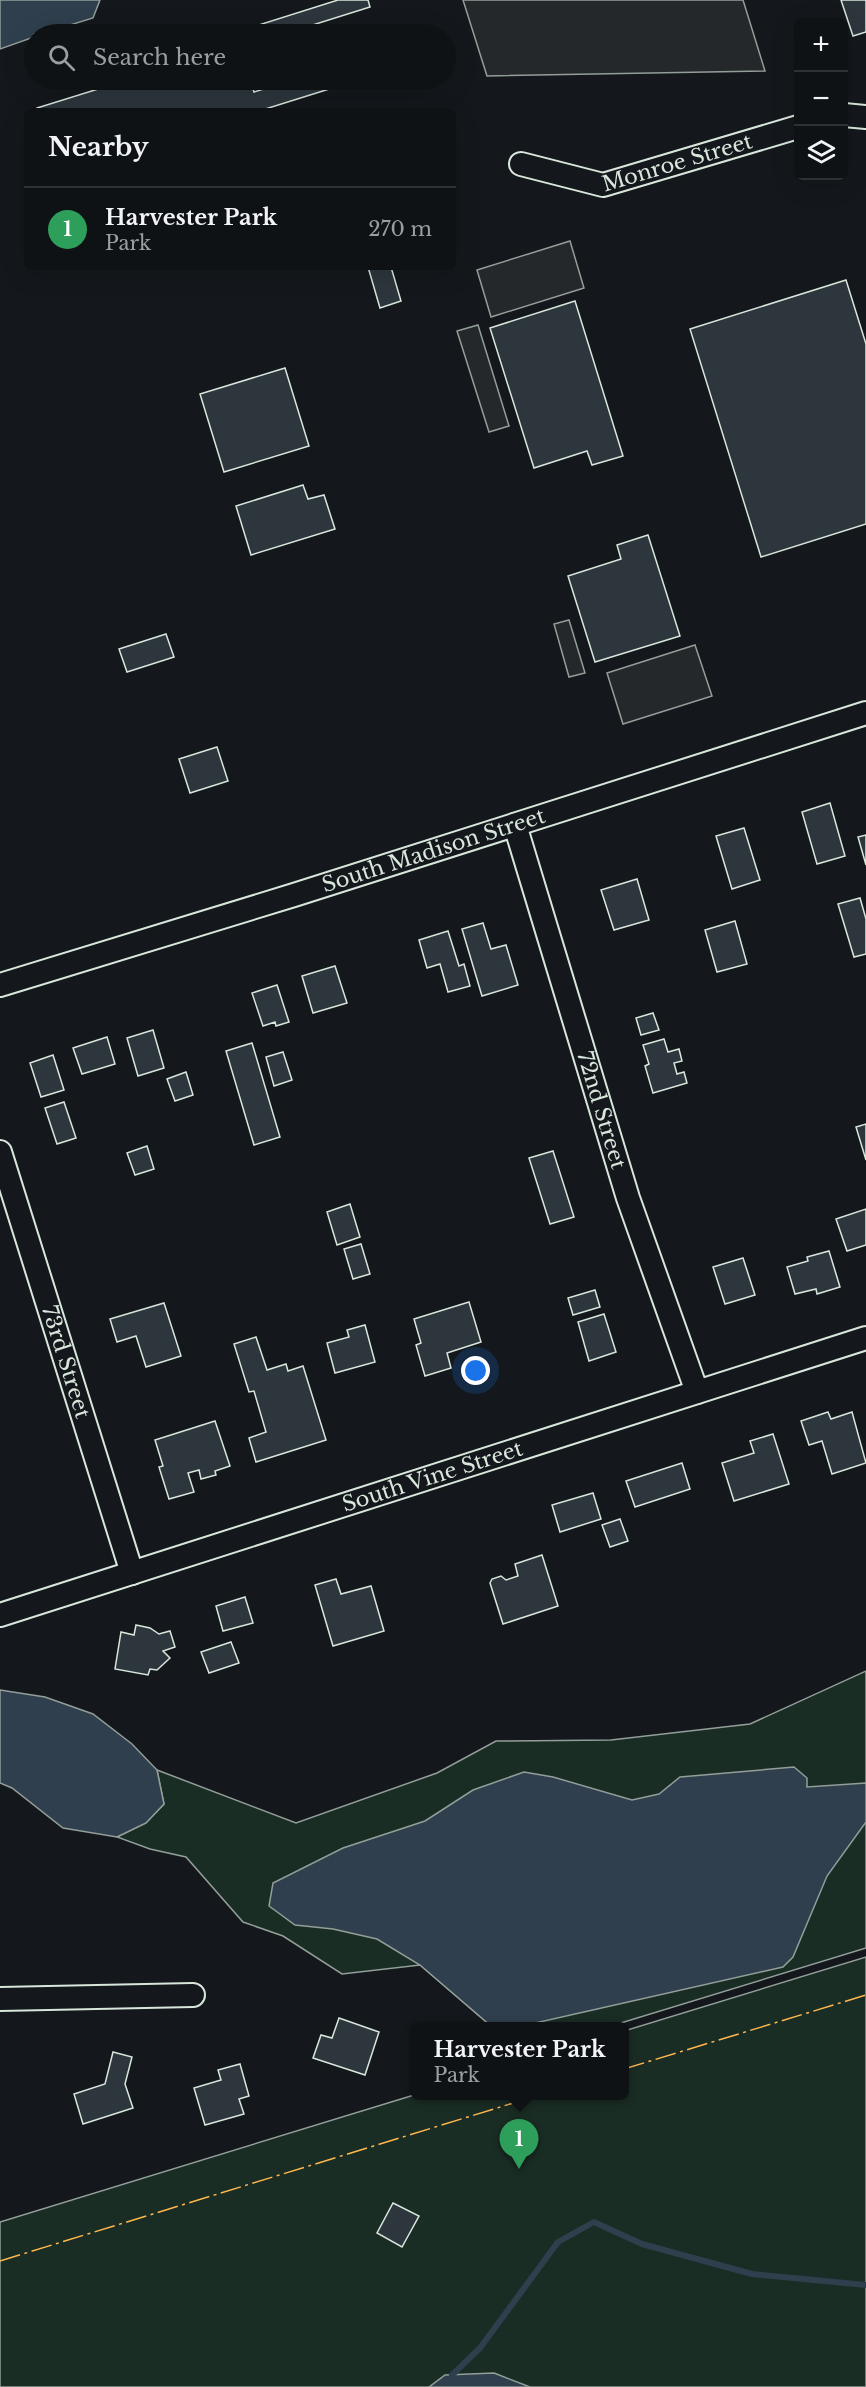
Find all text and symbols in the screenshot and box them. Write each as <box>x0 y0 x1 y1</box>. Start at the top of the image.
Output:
map controls <box>794 18 848 180</box>
button: + <box>794 18 848 72</box>
search box <box>24 24 456 90</box>
icon: search <box>45 41 78 74</box>
text: Search here <box>93 44 226 71</box>
button: − <box>794 72 848 126</box>
button: layers <box>794 126 848 180</box>
street label: Monroe Street <box>599 128 755 198</box>
text: Nearby <box>48 131 149 163</box>
text: Harvester Park <box>105 204 277 231</box>
text: 1 <box>63 217 72 241</box>
text: 270 m <box>368 217 432 241</box>
text: Park <box>105 231 151 255</box>
street label: South Madison Street <box>319 803 549 898</box>
street label: 72nd Street <box>571 1048 631 1172</box>
street label: 73rd Street <box>36 1302 96 1422</box>
your location <box>461 1356 490 1385</box>
street label: South Vine Street <box>339 1436 526 1518</box>
popup <box>410 2022 629 2100</box>
text: Harvester Park <box>433 2036 606 2063</box>
text: Park <box>433 2063 480 2087</box>
pin: 1 <box>500 2120 538 2169</box>

